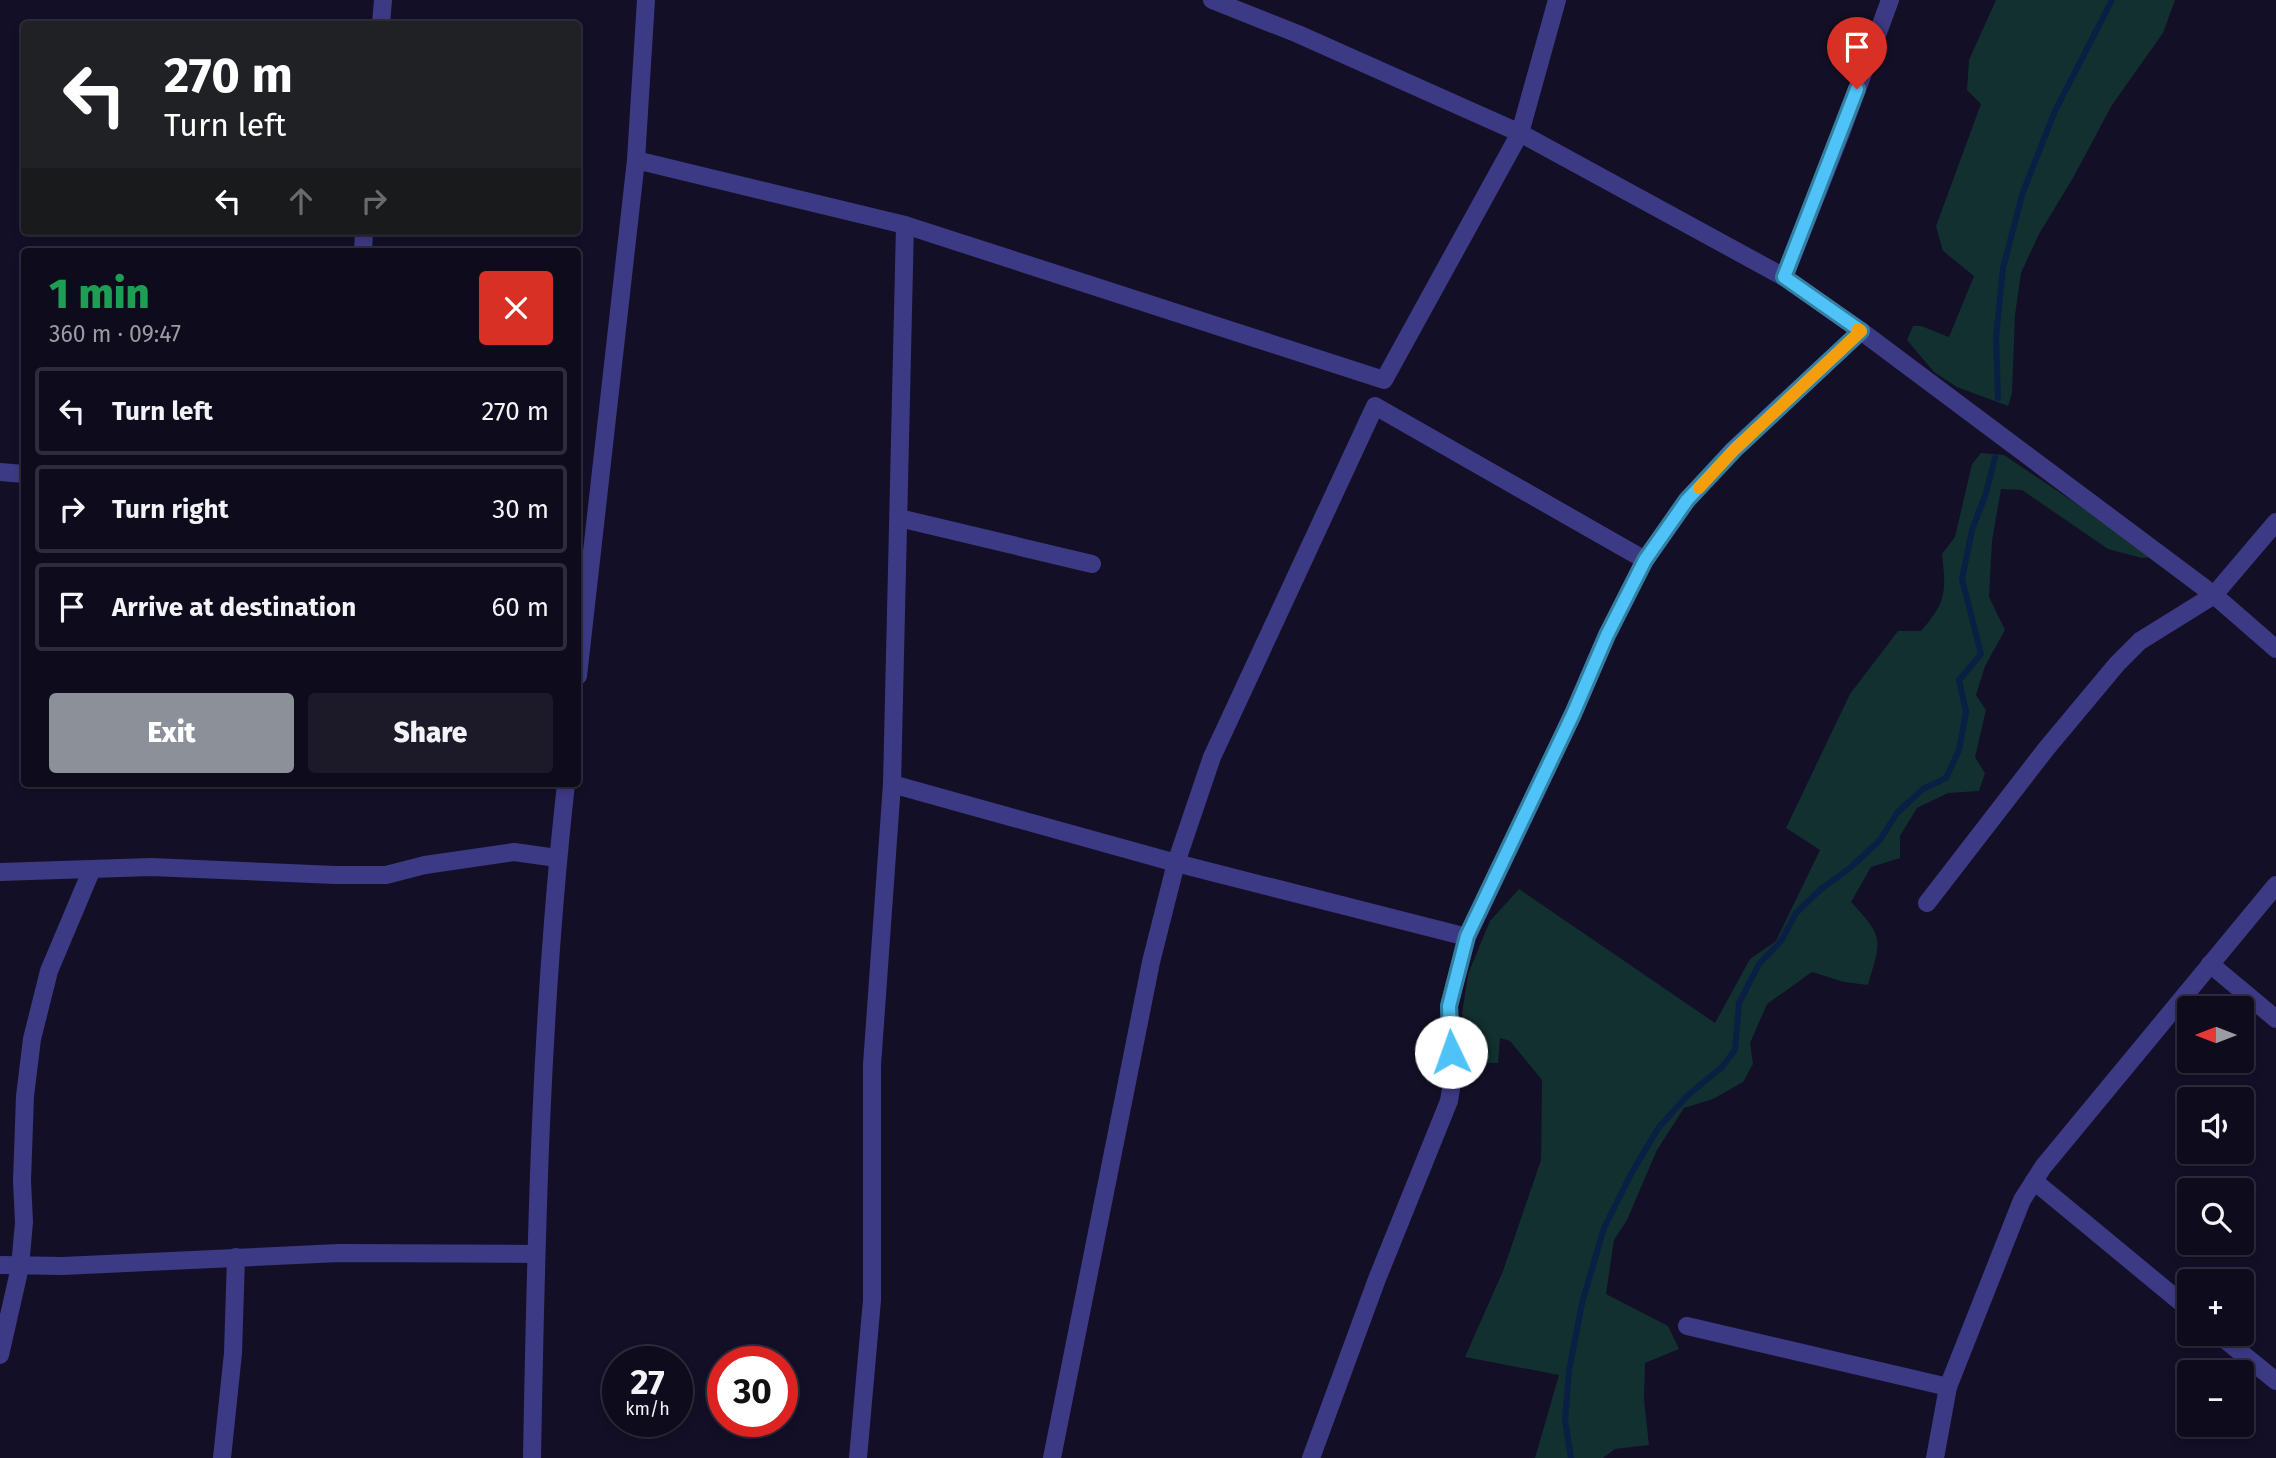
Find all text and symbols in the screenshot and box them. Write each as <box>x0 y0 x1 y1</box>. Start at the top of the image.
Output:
pin <box>1827 17 1887 89</box>
icon: arrive <box>1838 28 1876 66</box>
text: 270 m <box>164 46 293 105</box>
icon: left <box>49 49 140 140</box>
text: Turn left <box>164 106 286 144</box>
icon: left <box>209 182 247 220</box>
icon: ahead <box>282 182 320 220</box>
icon: right <box>355 182 393 220</box>
text: 1 min <box>49 269 150 319</box>
button: close <box>479 271 553 345</box>
text: 360 m · 09:47 <box>49 320 181 348</box>
icon: left <box>53 392 91 430</box>
text: Turn left <box>112 396 213 427</box>
text: 270 m <box>481 396 549 427</box>
icon: right <box>53 490 91 528</box>
text: Turn right <box>112 494 229 525</box>
text: 30 m <box>492 494 549 525</box>
icon: arrive <box>53 588 91 626</box>
text: Arrive at destination <box>112 592 356 623</box>
text: 60 m <box>491 592 549 623</box>
button: Exit <box>49 693 294 773</box>
button: Share <box>308 693 553 773</box>
north arrow <box>2177 996 2254 1073</box>
map controls <box>2177 996 2254 1437</box>
position arrow <box>1414 1015 1488 1089</box>
button: sound <box>2177 1087 2254 1164</box>
button: search <box>2177 1178 2254 1255</box>
button: + <box>2177 1269 2254 1346</box>
speed limit sign: 30 <box>707 1346 798 1437</box>
button: − <box>2177 1360 2254 1437</box>
text: 27 <box>630 1361 665 1403</box>
text: km/h <box>625 1398 670 1420</box>

